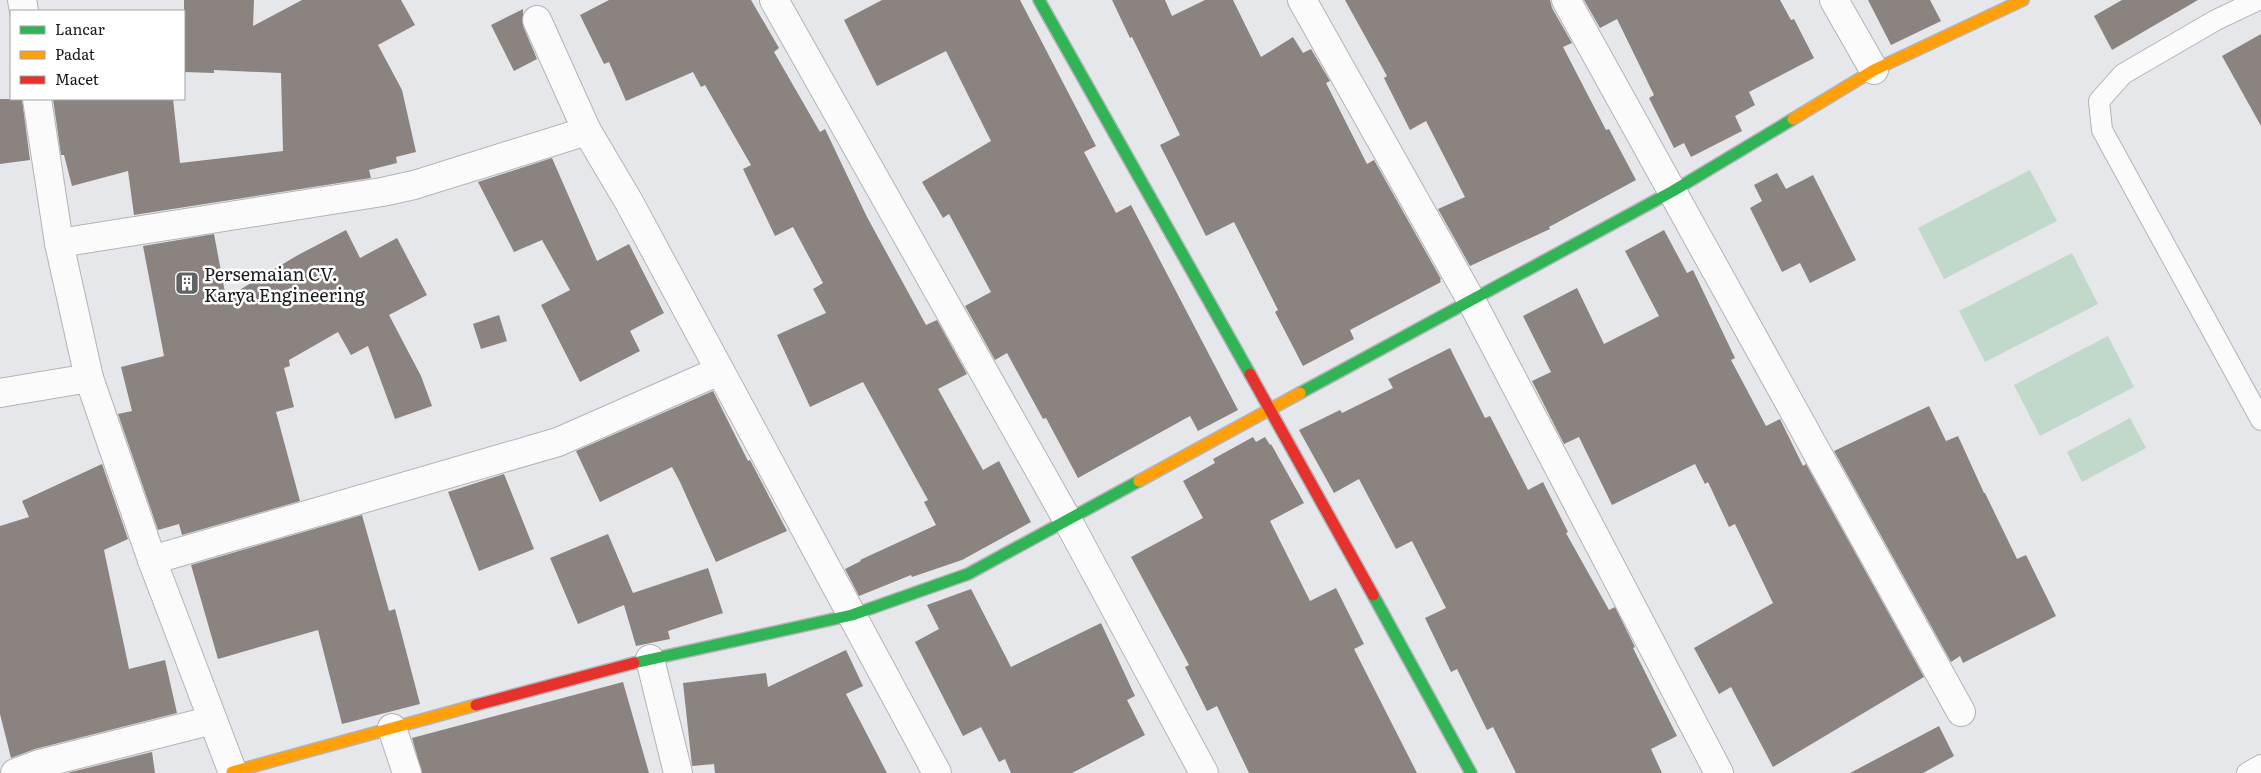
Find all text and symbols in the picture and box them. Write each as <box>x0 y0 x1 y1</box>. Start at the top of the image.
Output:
legend <box>10 10 185 100</box>
text: Lancar <box>55 17 105 40</box>
text: Padat <box>55 42 95 65</box>
text: Macet <box>55 67 99 90</box>
place label: Persemaian CV. Karya Engineering <box>204 260 366 308</box>
building icon: Persemaian CV. Karya Engineering <box>174 270 200 296</box>

